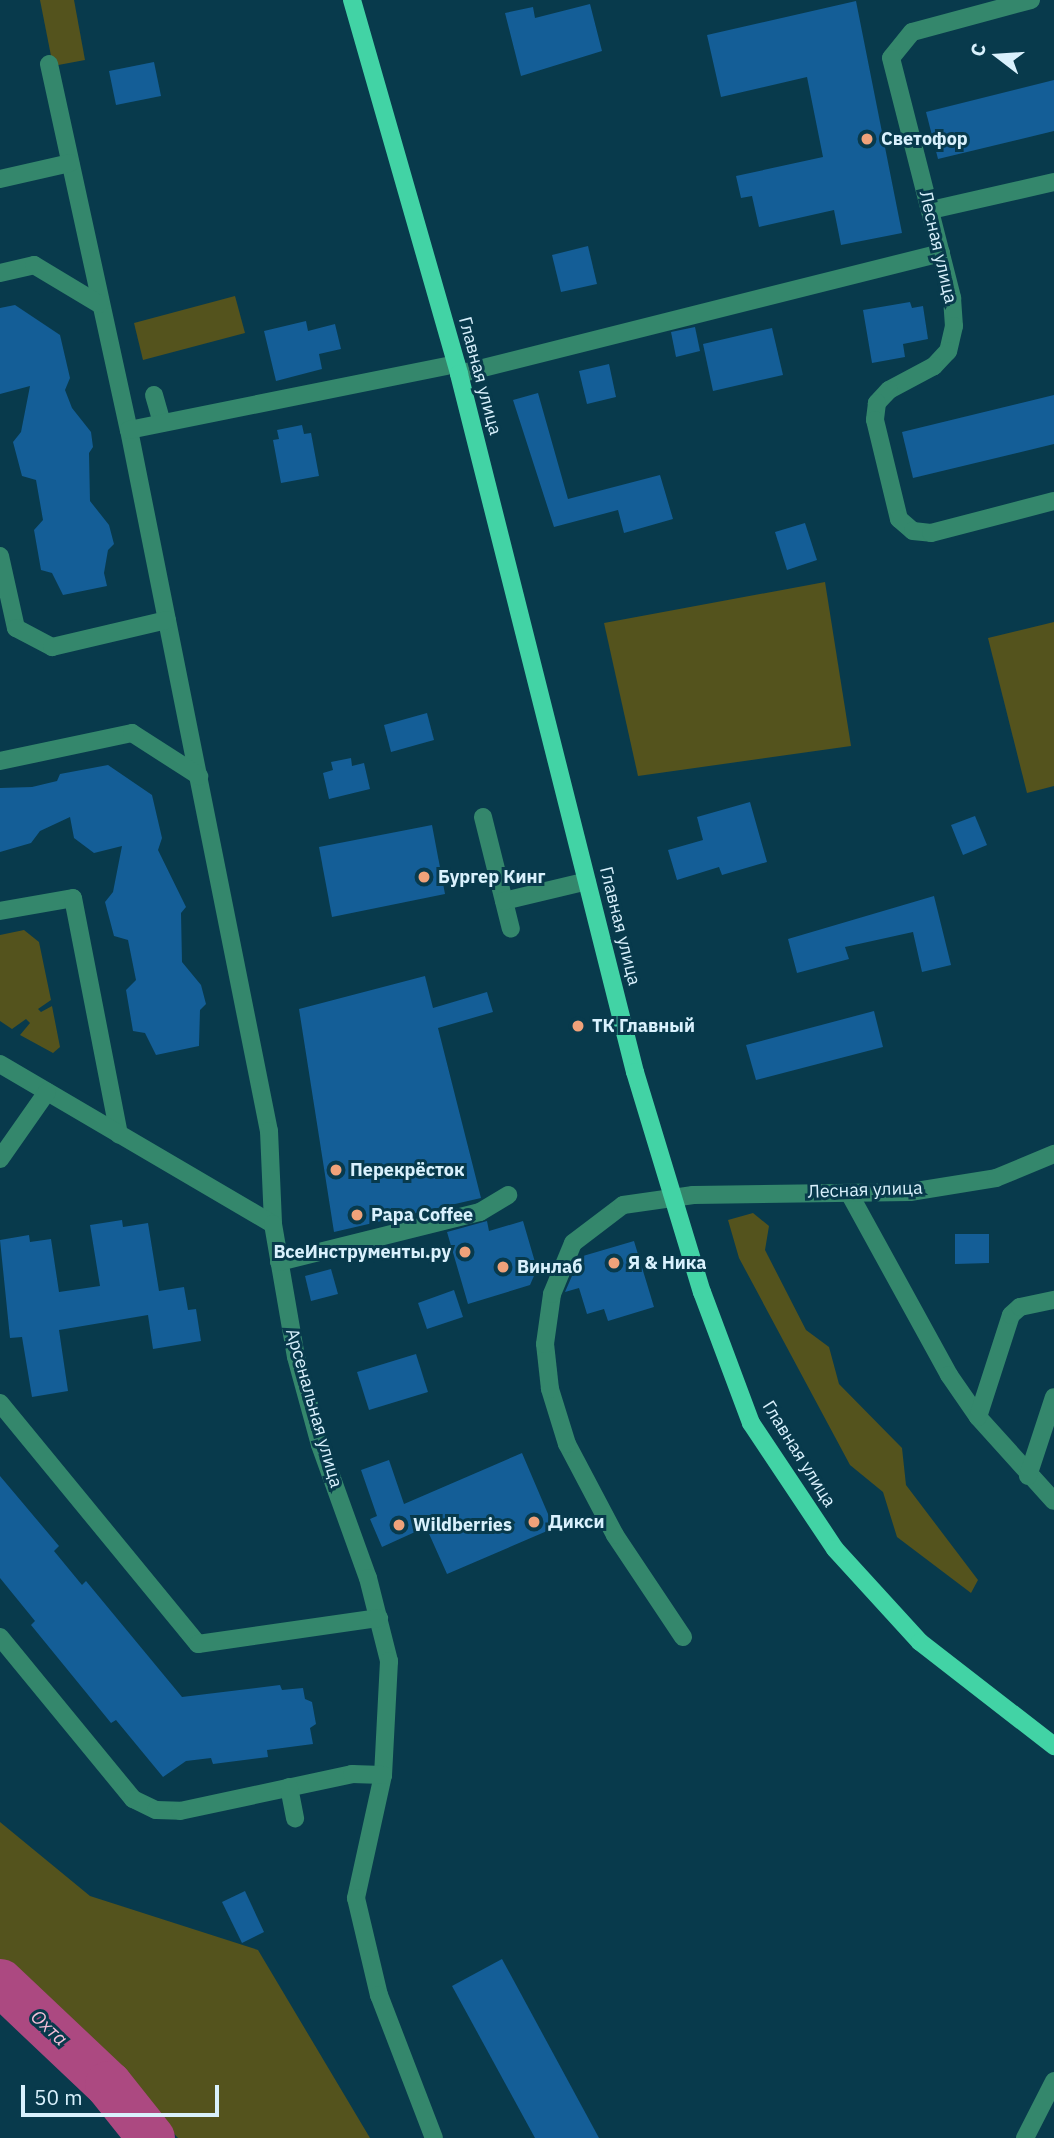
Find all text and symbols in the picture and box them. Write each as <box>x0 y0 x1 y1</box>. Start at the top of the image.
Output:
north arrow <box>963 21 1033 91</box>
text: С <box>965 40 991 59</box>
place label: Светофор <box>881 128 968 150</box>
marker: Светофор <box>859 131 875 147</box>
street label: Лесная улица <box>915 188 961 306</box>
street label: Главная улица <box>454 315 506 437</box>
street label: Главная улица <box>595 864 645 988</box>
place label: Бургер Кинг <box>438 866 546 888</box>
marker: Бургер Кинг <box>416 869 432 885</box>
place label: ТК Главный <box>592 1015 695 1037</box>
marker: ТК Главный <box>570 1018 586 1034</box>
place label: Перекрёсток <box>350 1159 465 1181</box>
marker: Перекрёсток <box>328 1162 344 1178</box>
street label: Лесная улица <box>807 1177 923 1203</box>
place label: Papa Coffee <box>371 1204 473 1226</box>
marker: Papa Coffee <box>349 1207 365 1223</box>
place label: ВсеИнструменты.ру <box>273 1241 451 1263</box>
marker: ВсеИнструменты.ру <box>457 1244 473 1260</box>
place label: Я & Ника <box>628 1252 706 1274</box>
marker: Я & Ника <box>606 1255 622 1271</box>
place label: Винлаб <box>517 1256 582 1278</box>
marker: Винлаб <box>495 1259 511 1275</box>
street label: Арсенальная улица <box>281 1326 347 1490</box>
street label: Главная улица <box>758 1397 840 1511</box>
place label: Дикси <box>548 1511 604 1533</box>
place label: Wildberries <box>413 1514 512 1536</box>
marker: Дикси <box>526 1514 542 1530</box>
marker: Wildberries <box>391 1517 407 1533</box>
water label: Охта <box>26 2005 72 2051</box>
scale bar <box>24 2072 222 2116</box>
text: 50 m <box>34 2083 83 2111</box>

